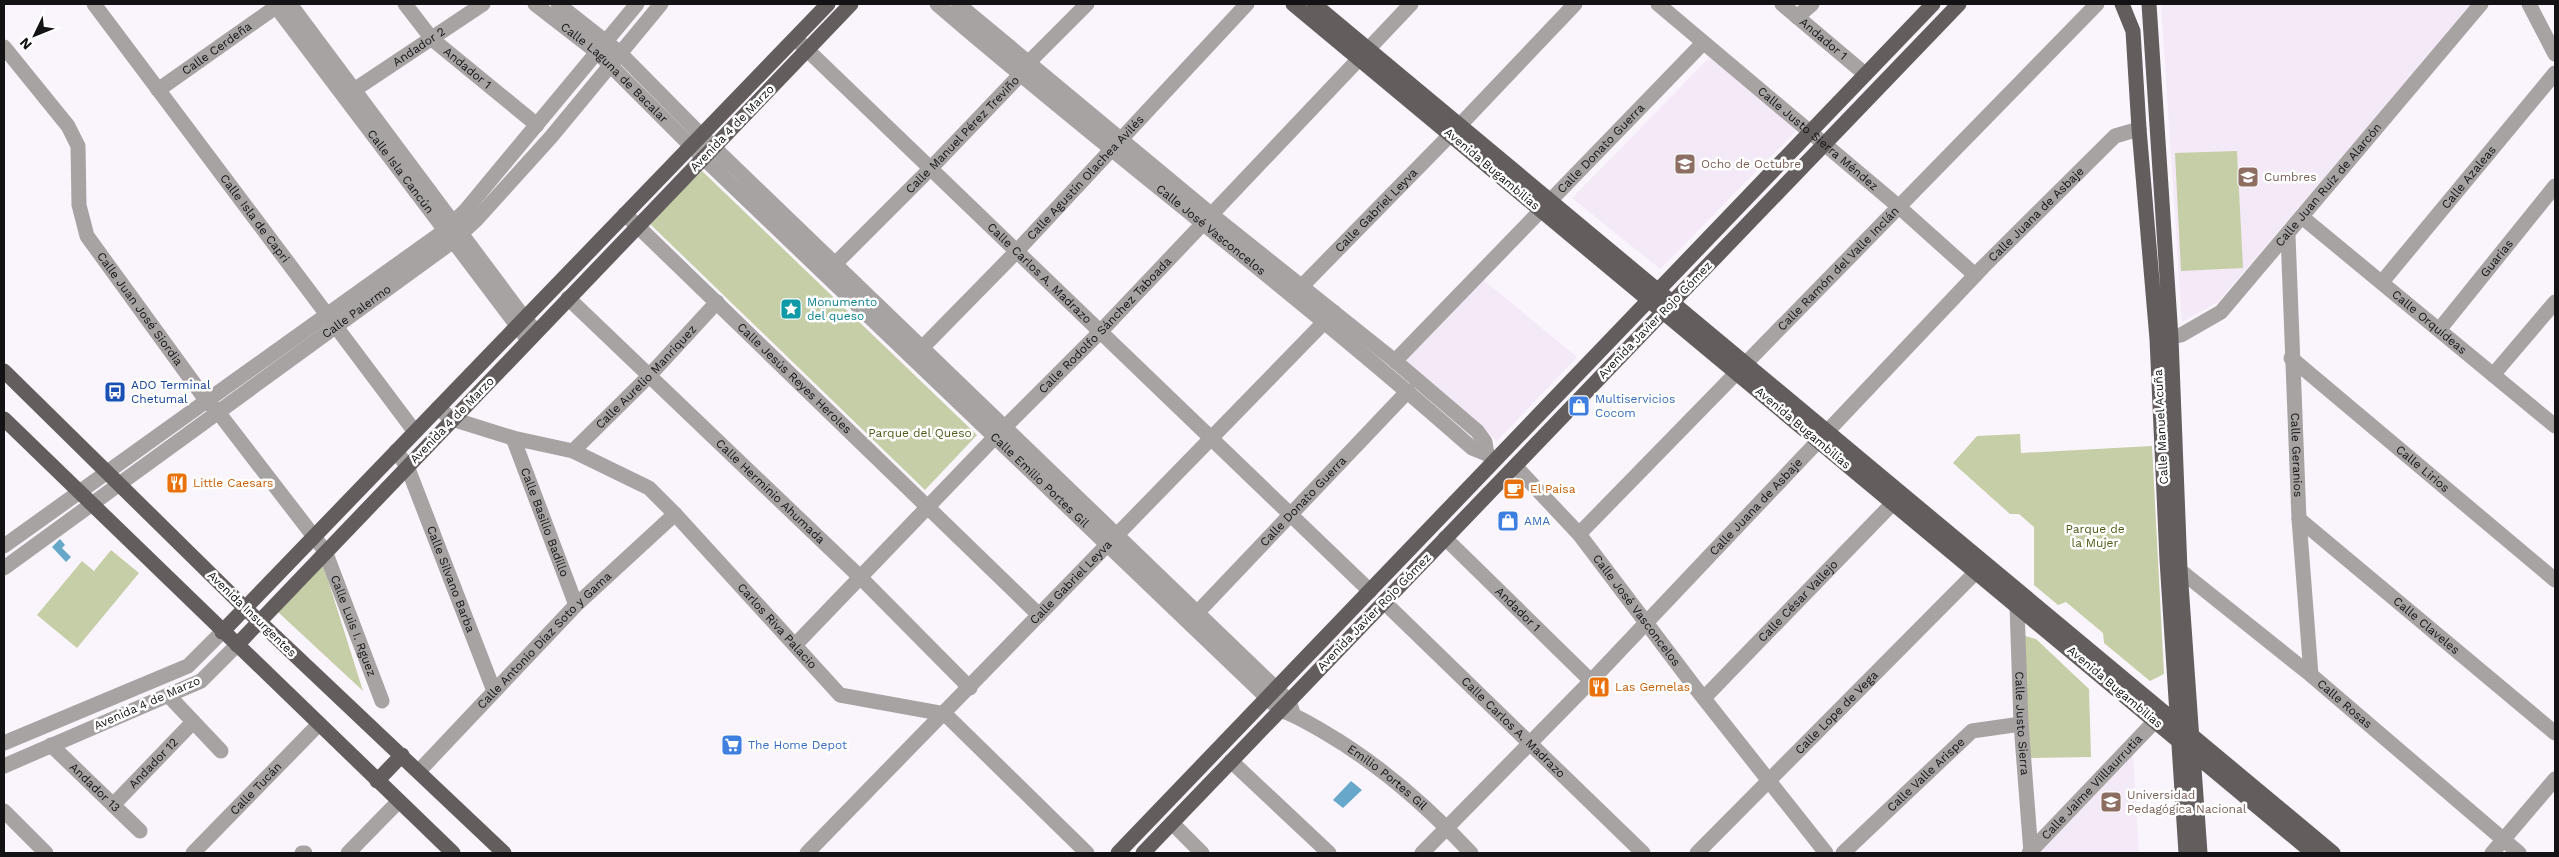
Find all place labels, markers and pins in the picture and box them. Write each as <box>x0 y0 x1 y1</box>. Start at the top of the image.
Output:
school or university icon: Ocho de Octubre <box>1673 152 1697 176</box>
place label: Ocho de Octubre <box>1701 157 1801 171</box>
school or university icon: Cumbres <box>2236 165 2260 189</box>
place label: Cumbres <box>2264 170 2317 184</box>
place label: Monumento del queso <box>807 295 877 323</box>
place icon: Monumento del queso <box>779 297 803 321</box>
place label: ADO Terminal Chetumal <box>131 378 211 406</box>
bus stop icon: ADO Terminal Chetumal <box>103 380 127 404</box>
place label: Multiservicios Cocom <box>1595 392 1675 420</box>
shop icon: Multiservicios Cocom <box>1567 394 1591 418</box>
restaurant icon: Little Caesars <box>165 471 189 495</box>
place label: Little Caesars <box>193 476 273 490</box>
cafe icon: El Paisa <box>1502 477 1526 501</box>
place label: El Paisa <box>1530 482 1576 496</box>
shop icon: AMA <box>1496 509 1520 533</box>
place label: AMA <box>1524 514 1550 528</box>
restaurant icon: Las Gemelas <box>1587 675 1611 699</box>
place label: Las Gemelas <box>1615 680 1690 694</box>
supermarket icon: The Home Depot <box>720 733 744 757</box>
place label: The Home Depot <box>748 738 847 752</box>
place label: Universidad Pedagógica Nacional <box>2127 788 2247 816</box>
school or university icon: Universidad Pedagógica Nacional <box>2099 790 2123 814</box>

